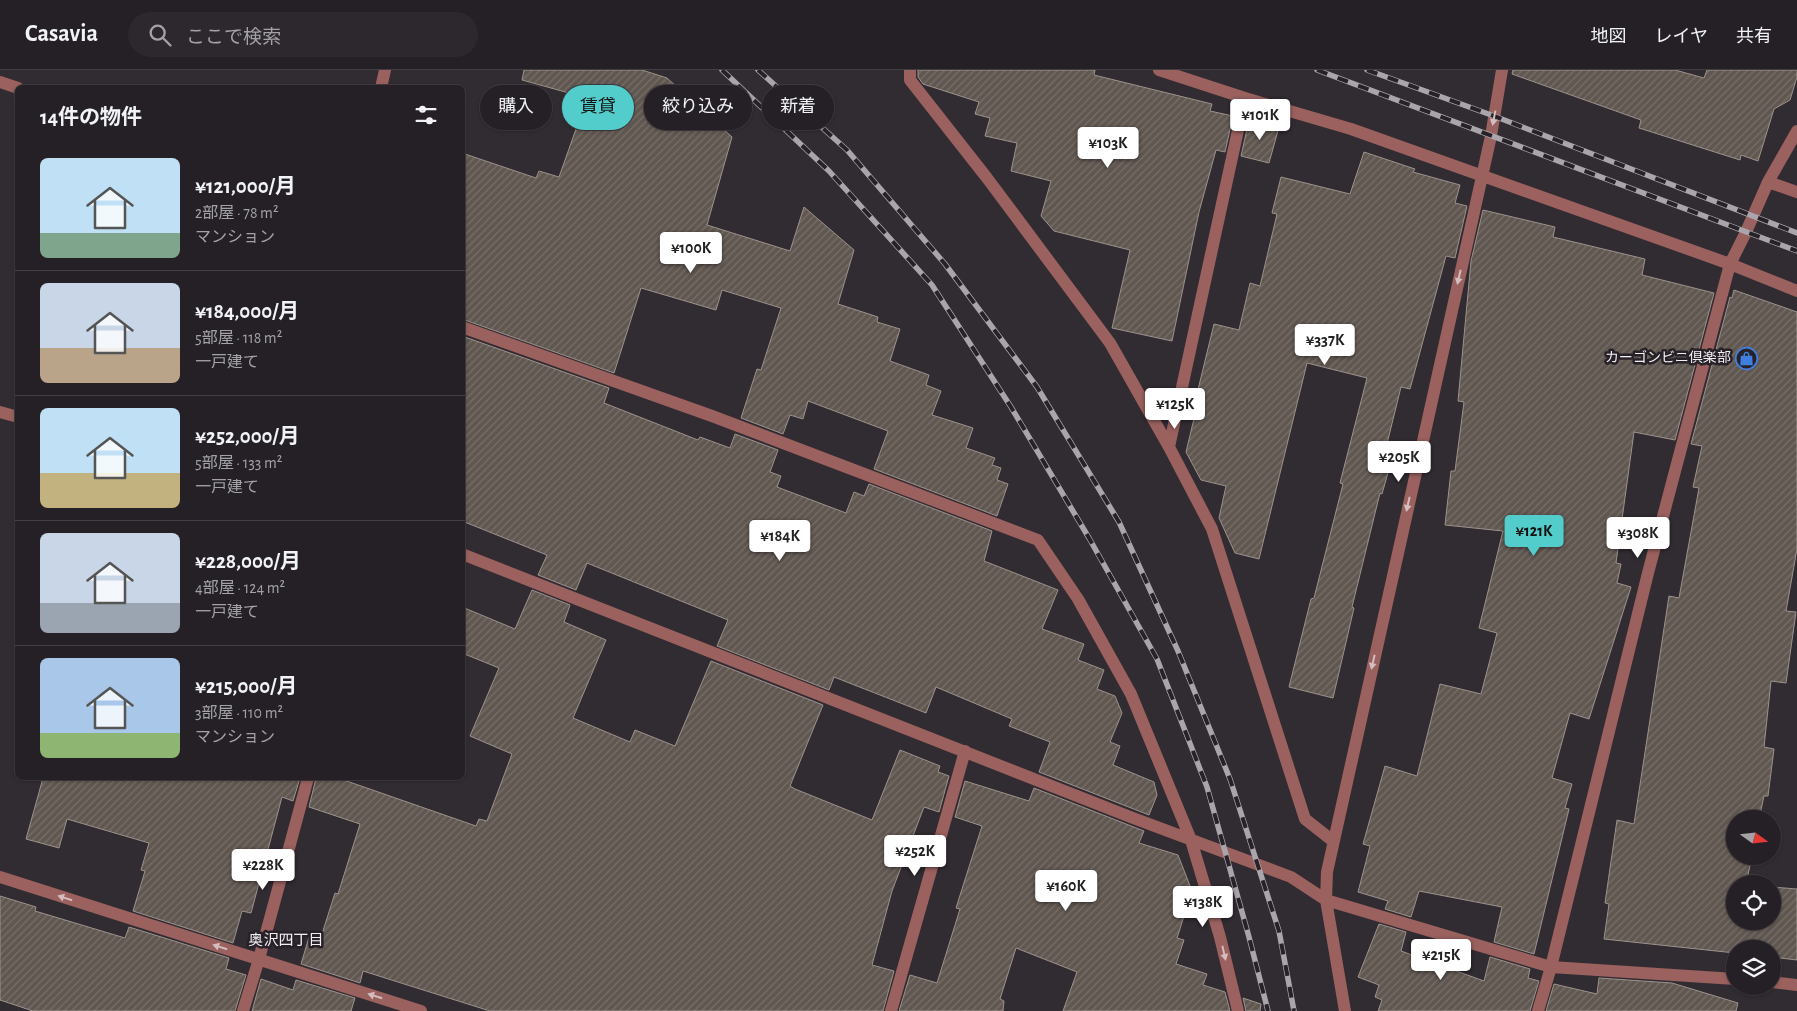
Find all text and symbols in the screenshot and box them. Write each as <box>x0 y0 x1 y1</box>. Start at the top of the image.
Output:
search box <box>128 12 478 57</box>
icon: search <box>146 21 174 49</box>
text: Casavia <box>25 22 98 46</box>
text: ここで検索 <box>186 28 281 47</box>
text: 地図 <box>1591 28 1627 46</box>
text: レイヤ <box>1655 28 1708 46</box>
text: 共有 <box>1736 28 1772 46</box>
chip: 購入 <box>480 85 552 130</box>
chip: 賃貸 <box>562 85 634 130</box>
chip: 絞り込み <box>644 85 752 130</box>
chip: 新着 <box>762 85 834 130</box>
pin: ¥101K <box>1225 98 1295 141</box>
icon: filters <box>412 101 440 129</box>
text: 14件の物件 <box>40 107 142 128</box>
text: ¥101K <box>1241 107 1279 123</box>
one-way arrow <box>1490 110 1498 126</box>
pin: ¥103K <box>1073 126 1143 169</box>
text: ¥103K <box>1089 135 1127 151</box>
text: ¥121,000/月 <box>195 176 296 197</box>
icon: home <box>80 178 140 238</box>
text: 2部屋 · 78 m² <box>195 205 279 221</box>
text: マンション <box>195 229 275 245</box>
pin: ¥100K <box>656 232 726 274</box>
text: ¥100K <box>671 240 711 256</box>
one-way arrow <box>1455 269 1463 284</box>
text: ¥184,000/月 <box>195 301 299 322</box>
icon: home <box>80 303 140 363</box>
pin: ¥337K <box>1290 324 1360 366</box>
text: 5部屋 · 118 m² <box>195 330 282 346</box>
text: ¥337K <box>1306 332 1344 348</box>
shop icon: カーゴンビニ倶楽部 <box>1735 346 1759 370</box>
place label: カーゴンビニ倶楽部 <box>1605 350 1731 365</box>
text: 一戸建て <box>195 354 259 370</box>
pin: ¥125K <box>1140 388 1210 430</box>
text: ¥125K <box>1156 396 1194 412</box>
text: ¥252,000/月 <box>195 426 300 447</box>
icon: home <box>80 428 140 488</box>
pin: ¥205K <box>1364 440 1434 483</box>
text: ¥205K <box>1379 449 1419 465</box>
text: 5部屋 · 133 m² <box>195 455 282 471</box>
text: 一戸建て <box>195 479 259 495</box>
one-way arrow <box>1404 496 1412 511</box>
pin: ¥121K <box>1499 514 1569 557</box>
pin: ¥308K <box>1603 516 1673 559</box>
pin: ¥184K <box>745 520 815 562</box>
text: ¥121K <box>1516 523 1552 539</box>
text: ¥308K <box>1618 525 1658 541</box>
text: ¥184K <box>760 528 800 544</box>
text: ¥228,000/月 <box>195 551 301 572</box>
icon: home <box>80 553 140 613</box>
text: 4部屋 · 124 m² <box>195 580 285 596</box>
text: 一戸建て <box>195 604 259 620</box>
one-way arrow <box>1369 655 1377 670</box>
text: ¥215,000/月 <box>195 676 297 697</box>
icon: home <box>80 678 140 738</box>
text: 3部屋 · 110 m² <box>195 705 283 721</box>
text: マンション <box>195 729 275 745</box>
north arrow <box>1726 810 1781 865</box>
map controls <box>1726 810 1781 995</box>
pin: ¥252K <box>880 834 950 877</box>
text: ¥252K <box>895 843 935 859</box>
pin: ¥228K <box>228 848 298 891</box>
text: ¥228K <box>243 857 283 873</box>
pin: ¥160K <box>1031 870 1101 912</box>
button: locate <box>1726 875 1781 930</box>
text: ¥160K <box>1046 878 1086 894</box>
pin: ¥138K <box>1168 886 1238 928</box>
one-way arrow <box>58 893 73 901</box>
text: ¥138K <box>1184 894 1222 910</box>
district label: 奥沢四丁目 <box>248 932 324 948</box>
pin: ¥215K <box>1406 938 1476 981</box>
button: layers <box>1726 940 1781 995</box>
one-way arrow <box>213 942 228 950</box>
one-way arrow <box>1220 946 1228 961</box>
text: ¥215K <box>1422 947 1460 963</box>
one-way arrow <box>367 992 382 1000</box>

